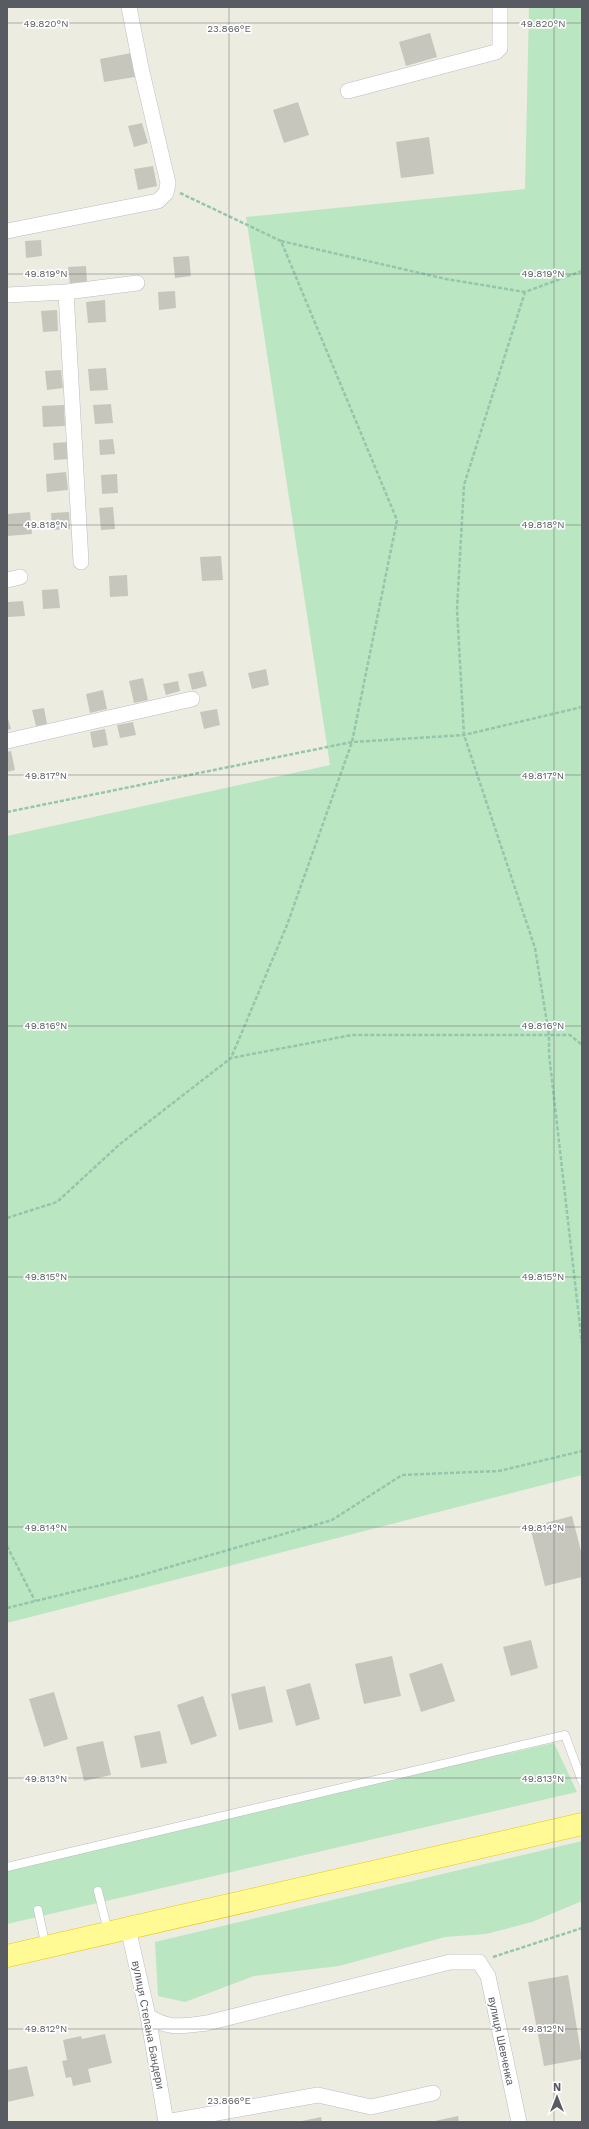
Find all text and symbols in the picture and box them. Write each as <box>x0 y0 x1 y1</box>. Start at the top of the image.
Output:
text: 49.820°N <box>24 18 68 29</box>
text: 49.820°N <box>521 18 565 29</box>
text: 23.866°E <box>207 23 251 34</box>
text: 49.819°N <box>25 268 67 279</box>
text: 49.819°N <box>522 268 564 279</box>
text: 49.818°N <box>25 519 67 530</box>
text: 49.818°N <box>522 519 564 530</box>
text: 49.817°N <box>25 770 67 781</box>
text: 49.817°N <box>522 770 564 781</box>
text: 49.816°N <box>25 1020 67 1031</box>
text: 49.816°N <box>522 1020 564 1031</box>
text: 49.815°N <box>25 1271 67 1282</box>
text: 49.815°N <box>522 1271 564 1282</box>
text: 49.814°N <box>25 1522 67 1533</box>
text: 49.814°N <box>522 1522 564 1533</box>
text: 49.813°N <box>25 1773 67 1784</box>
text: 49.813°N <box>522 1773 564 1784</box>
street label: вулиця Степана Бандери <box>129 1960 167 2090</box>
street label: вулиця Шевченка <box>485 1996 517 2087</box>
text: 49.812°N <box>25 2023 67 2034</box>
text: 49.812°N <box>522 2023 564 2034</box>
north arrow <box>537 2077 577 2117</box>
text: N <box>553 2081 561 2094</box>
text: 23.866°E <box>207 2095 251 2106</box>

